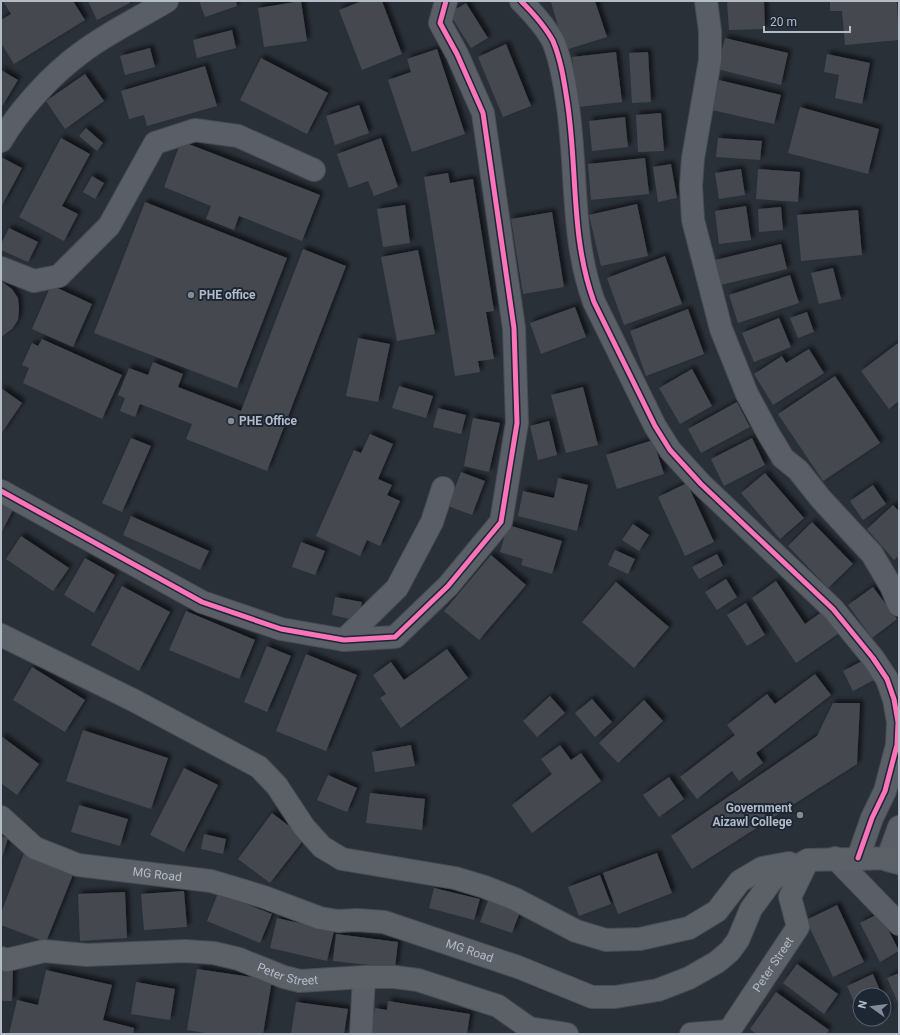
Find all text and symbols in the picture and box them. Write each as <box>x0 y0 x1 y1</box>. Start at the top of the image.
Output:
scale bar <box>764 8 850 34</box>
text: 20 m <box>770 15 797 29</box>
place label: PHE office <box>199 288 256 302</box>
marker: PHE office <box>186 290 196 300</box>
place label: PHE Office <box>239 414 298 428</box>
marker: PHE Office <box>226 416 236 426</box>
place label: Government Aizawl College <box>712 801 793 829</box>
marker: Government Aizawl College <box>795 810 805 820</box>
street label: MG Road <box>132 865 182 884</box>
street label: Peter Street <box>750 934 796 995</box>
street label: MG Road <box>444 936 495 965</box>
street label: Peter Street <box>255 960 319 988</box>
north arrow <box>852 987 892 1027</box>
text: N <box>856 999 870 1010</box>

